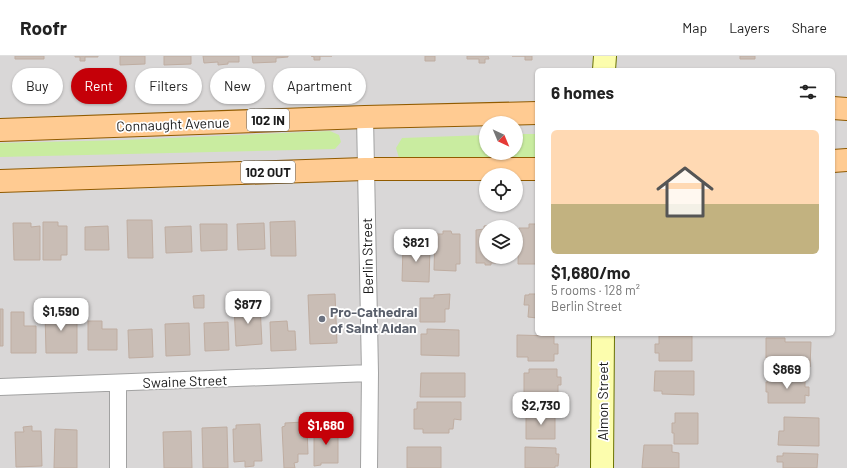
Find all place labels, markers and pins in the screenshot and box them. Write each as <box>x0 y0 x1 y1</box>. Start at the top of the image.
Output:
pin: $821 <box>392 229 440 263</box>
pin: $877 <box>224 291 272 325</box>
pin: $1,590 <box>28 298 94 332</box>
place label: Pro-Cathedral of Saint Aidan <box>330 303 417 336</box>
marker: Pro-Cathedral of Saint Aidan <box>317 314 327 324</box>
pin: $869 <box>763 356 811 390</box>
pin: $2,730 <box>508 392 574 426</box>
pin: $1,680 <box>293 412 359 446</box>

